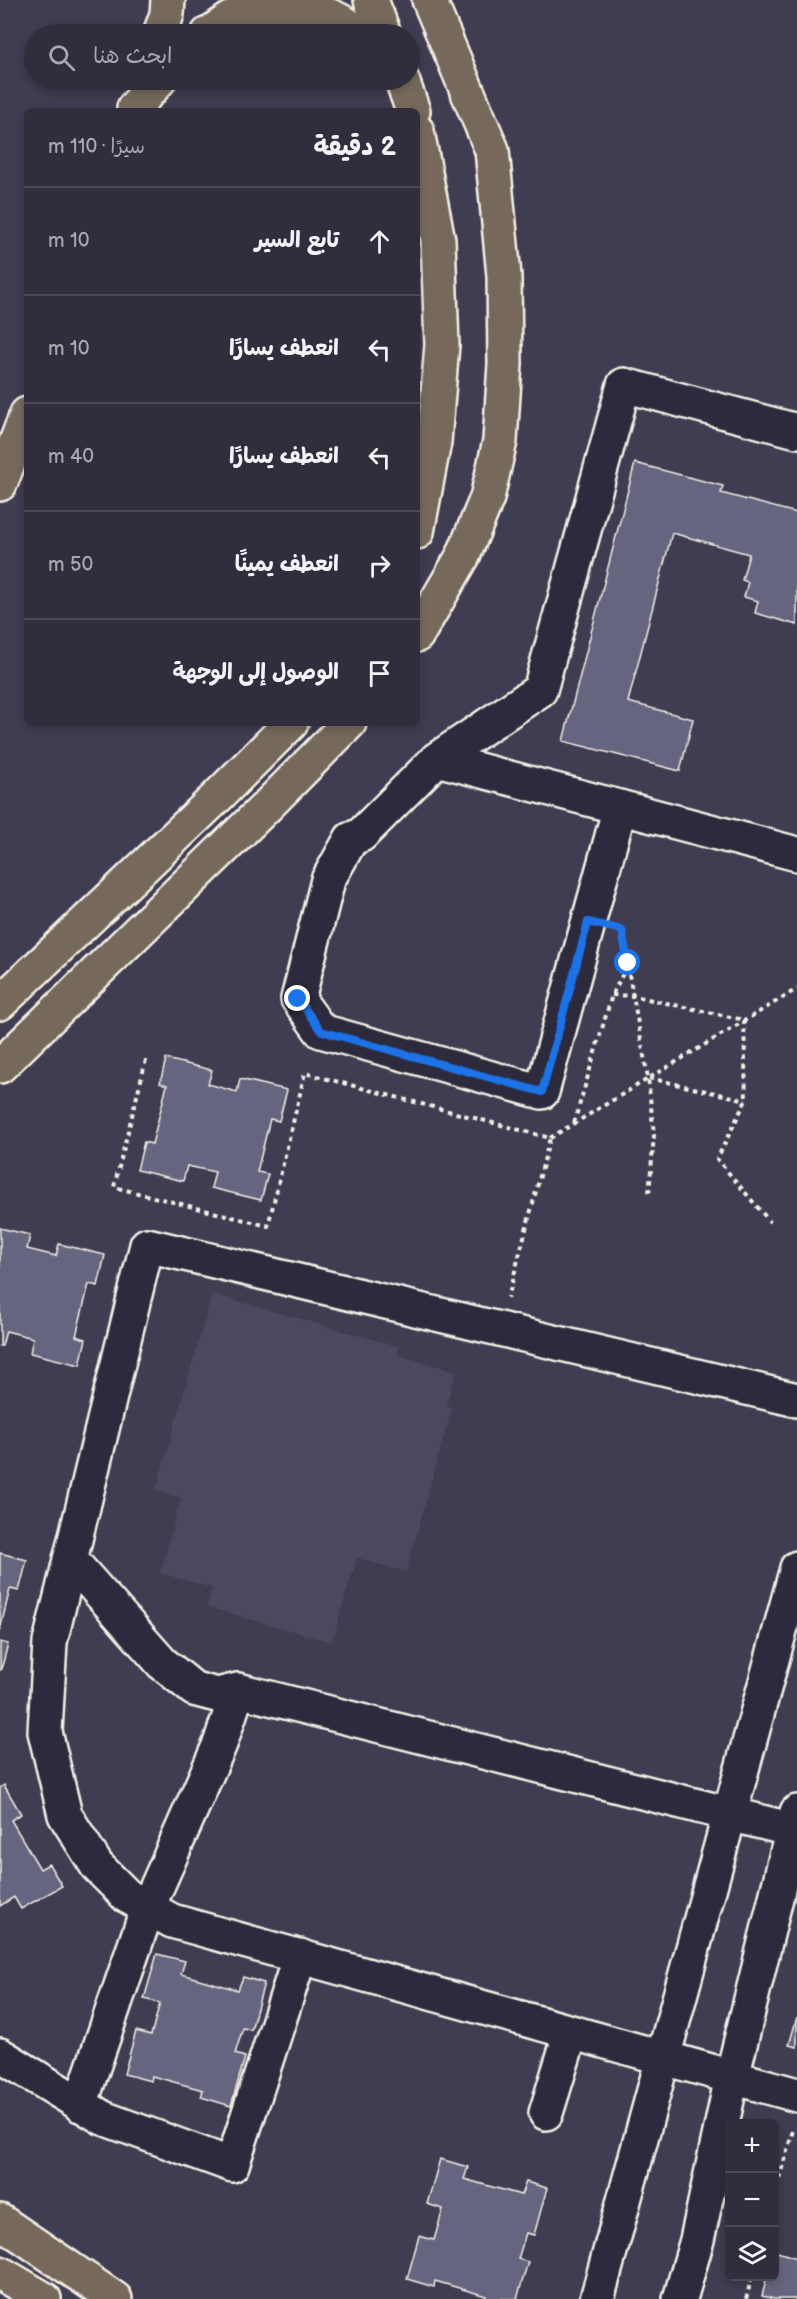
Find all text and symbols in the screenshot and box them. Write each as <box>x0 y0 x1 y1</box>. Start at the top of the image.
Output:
search box <box>24 24 420 90</box>
icon: search <box>45 41 78 74</box>
text: ابحث هنا <box>93 43 173 70</box>
text: 2 دقيقة <box>313 132 396 163</box>
text: سيرًا · 110 m <box>48 135 145 159</box>
icon: ahead <box>363 225 396 258</box>
text: تابع السير <box>255 227 339 254</box>
text: 10 m <box>48 229 89 253</box>
icon: left <box>363 333 396 366</box>
text: انعطف يسارًا <box>229 335 339 362</box>
text: 10 m <box>48 337 89 361</box>
icon: left <box>363 441 396 474</box>
text: انعطف يسارًا <box>229 443 339 470</box>
text: 40 m <box>48 445 94 469</box>
icon: right <box>363 549 396 582</box>
text: انعطف يمينًا <box>235 551 339 578</box>
text: 50 m <box>48 553 93 577</box>
icon: arrive <box>363 657 396 690</box>
text: الوصول إلى الوجهة <box>172 659 339 686</box>
route start <box>614 949 640 975</box>
route end <box>284 985 310 1011</box>
map controls <box>725 2119 779 2281</box>
button: + <box>725 2119 779 2173</box>
button: − <box>725 2173 779 2227</box>
button: layers <box>725 2227 779 2281</box>

